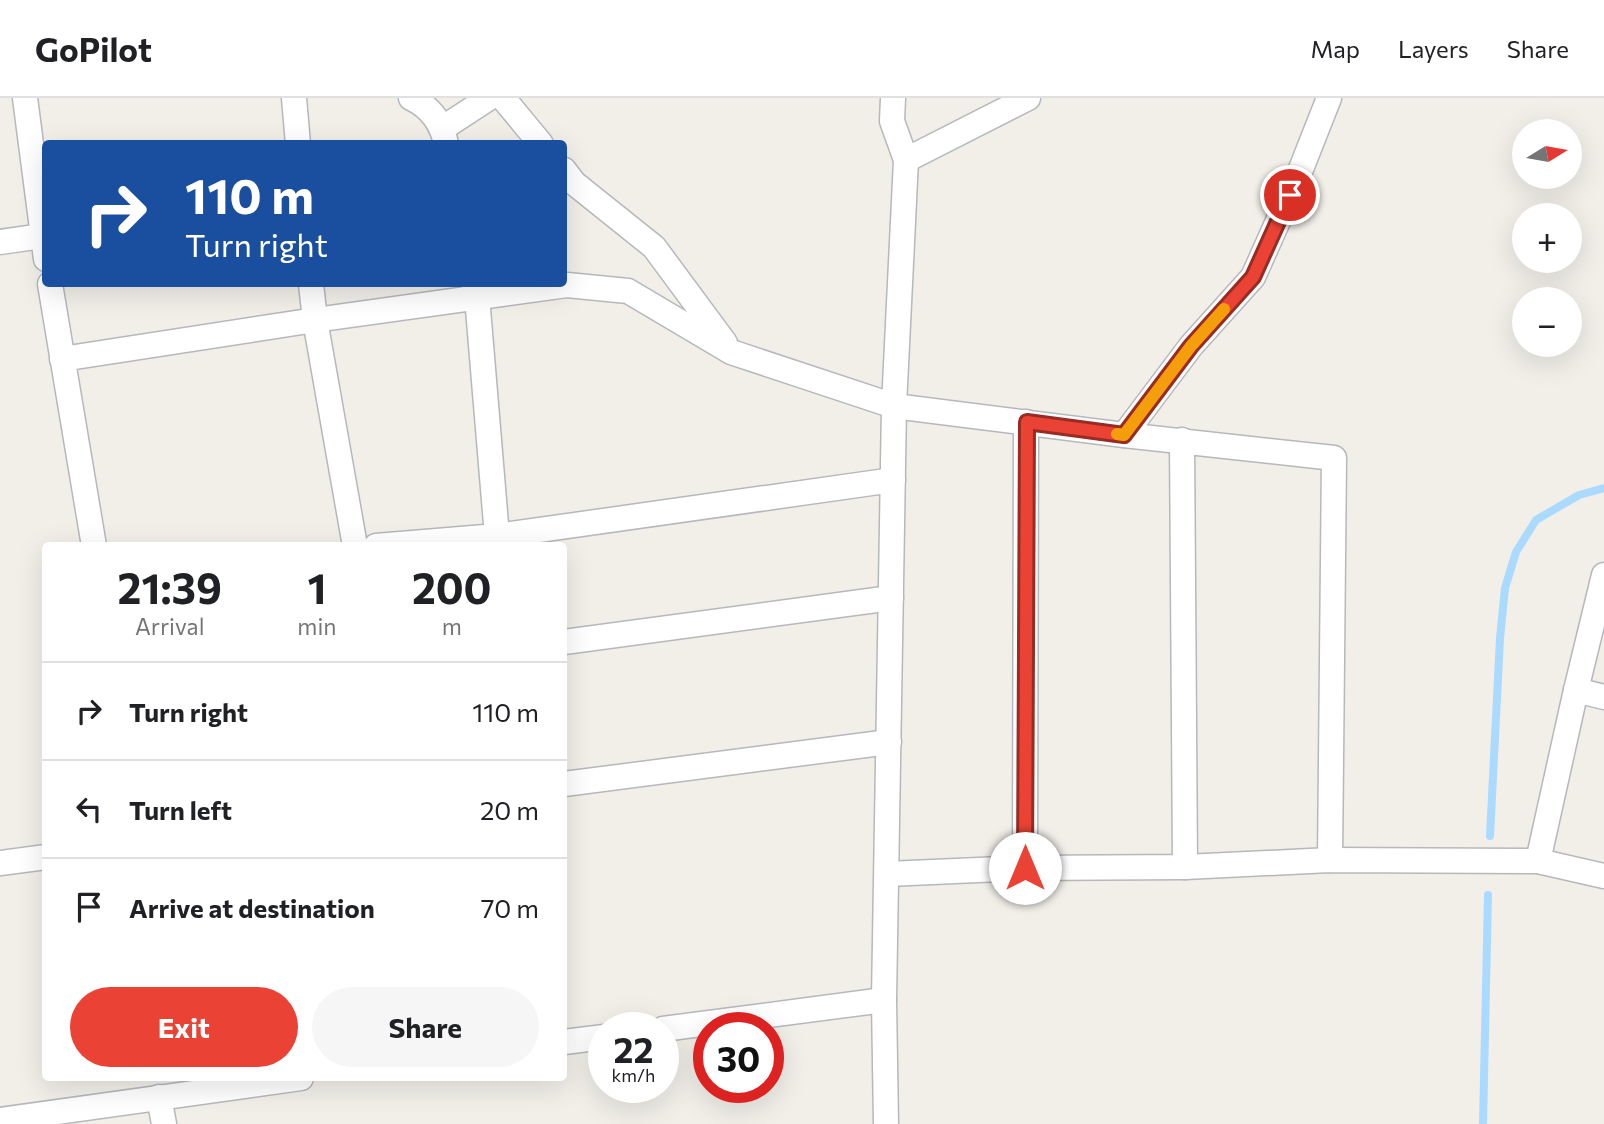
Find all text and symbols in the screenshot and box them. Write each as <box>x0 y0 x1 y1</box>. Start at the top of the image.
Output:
text: GoPilot <box>35 28 152 69</box>
text: Map <box>1311 34 1360 63</box>
text: Layers <box>1398 34 1469 63</box>
text: Share <box>1507 34 1569 63</box>
north arrow <box>1512 119 1582 189</box>
map controls <box>1512 119 1582 357</box>
text: 110 m <box>185 164 314 224</box>
pin <box>1260 165 1320 225</box>
icon: right <box>70 168 161 259</box>
icon: arrive <box>1271 176 1309 214</box>
button: + <box>1512 203 1582 273</box>
text: Turn right <box>185 224 328 264</box>
button: − <box>1512 287 1582 357</box>
text: 21:39 <box>117 561 222 613</box>
text: 1 <box>307 561 326 613</box>
text: 200 <box>412 561 491 613</box>
text: Arrival <box>135 612 204 640</box>
text: min <box>297 612 337 640</box>
text: m <box>442 612 462 640</box>
icon: right <box>70 692 108 730</box>
text: Turn right <box>129 696 248 727</box>
text: 110 m <box>472 696 539 727</box>
icon: left <box>70 790 108 828</box>
text: Turn left <box>129 794 232 825</box>
text: 20 m <box>480 794 539 825</box>
position arrow <box>988 831 1062 905</box>
icon: arrive <box>70 888 108 926</box>
text: Arrive at destination <box>129 892 375 923</box>
text: 70 m <box>481 892 539 923</box>
button: Exit <box>70 987 298 1067</box>
button: Share <box>312 987 539 1067</box>
speed limit sign: 30 <box>693 1012 784 1103</box>
text: 22 <box>614 1027 653 1070</box>
text: km/h <box>612 1064 655 1086</box>

